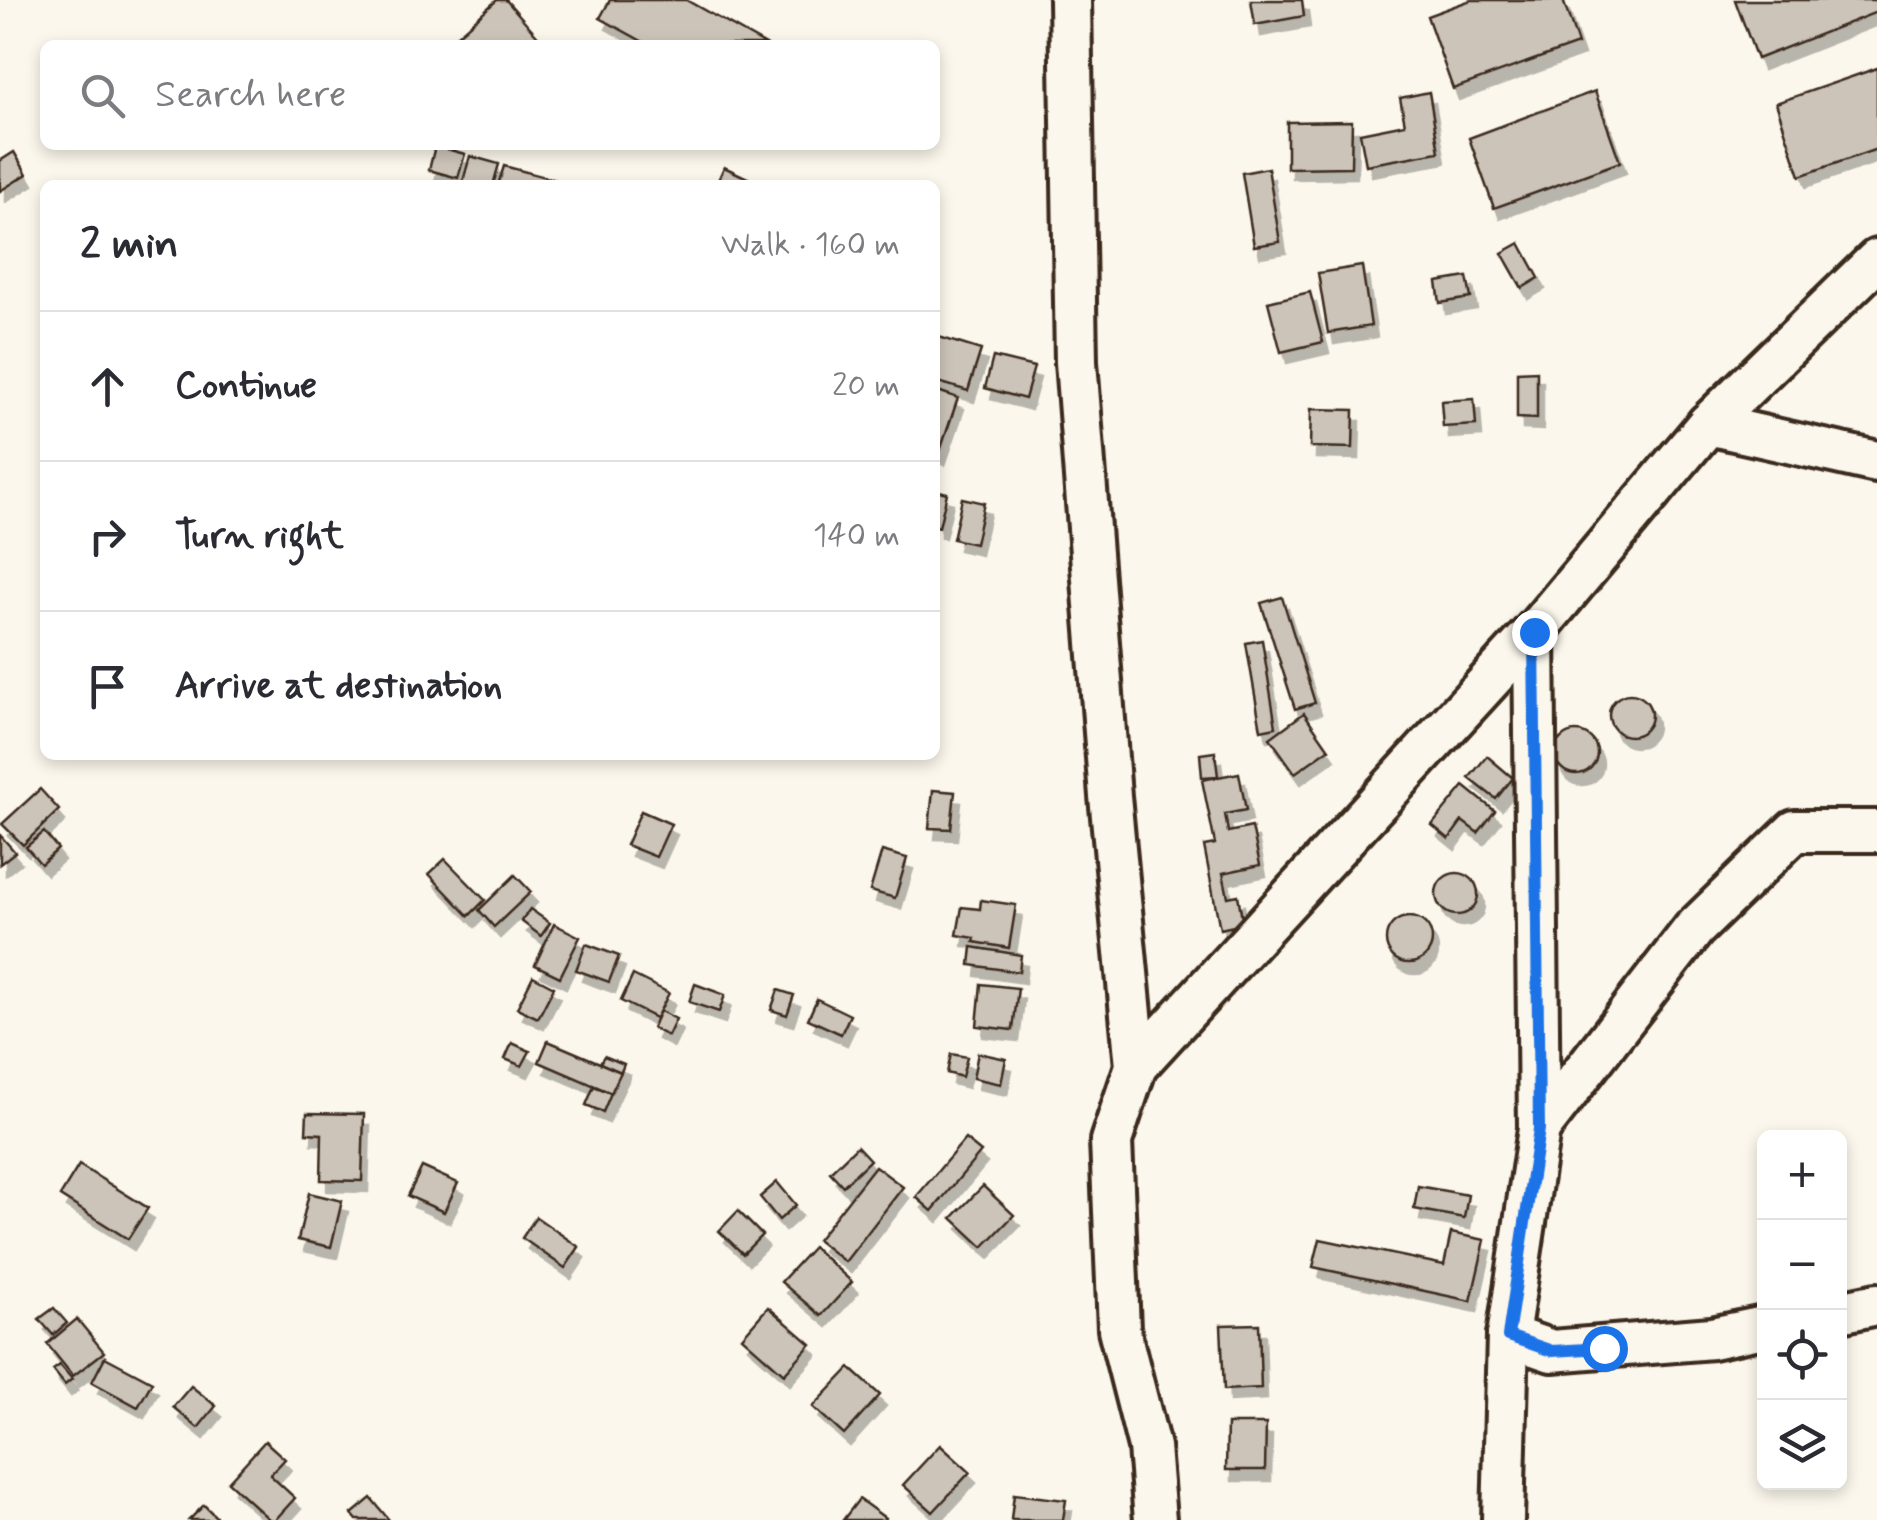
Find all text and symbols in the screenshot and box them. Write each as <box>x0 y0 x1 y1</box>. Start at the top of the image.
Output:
search box <box>40 40 940 150</box>
icon: search <box>75 68 130 123</box>
text: Search here <box>155 71 346 120</box>
text: 2 min <box>80 218 179 273</box>
text: Walk · 160 m <box>721 224 900 266</box>
icon: ahead <box>80 359 135 414</box>
text: Continue <box>175 362 317 411</box>
text: 20 m <box>832 365 900 407</box>
icon: right <box>80 509 135 564</box>
text: Turn right <box>175 512 344 561</box>
text: 140 m <box>813 515 900 557</box>
route end <box>1512 610 1558 656</box>
icon: arrive <box>80 659 135 714</box>
text: Arrive at destination <box>175 662 502 711</box>
map controls <box>1757 1130 1847 1490</box>
button: + <box>1757 1130 1847 1220</box>
button: − <box>1757 1220 1847 1310</box>
button: locate <box>1757 1310 1847 1400</box>
route start <box>1582 1326 1628 1372</box>
button: layers <box>1757 1400 1847 1490</box>

